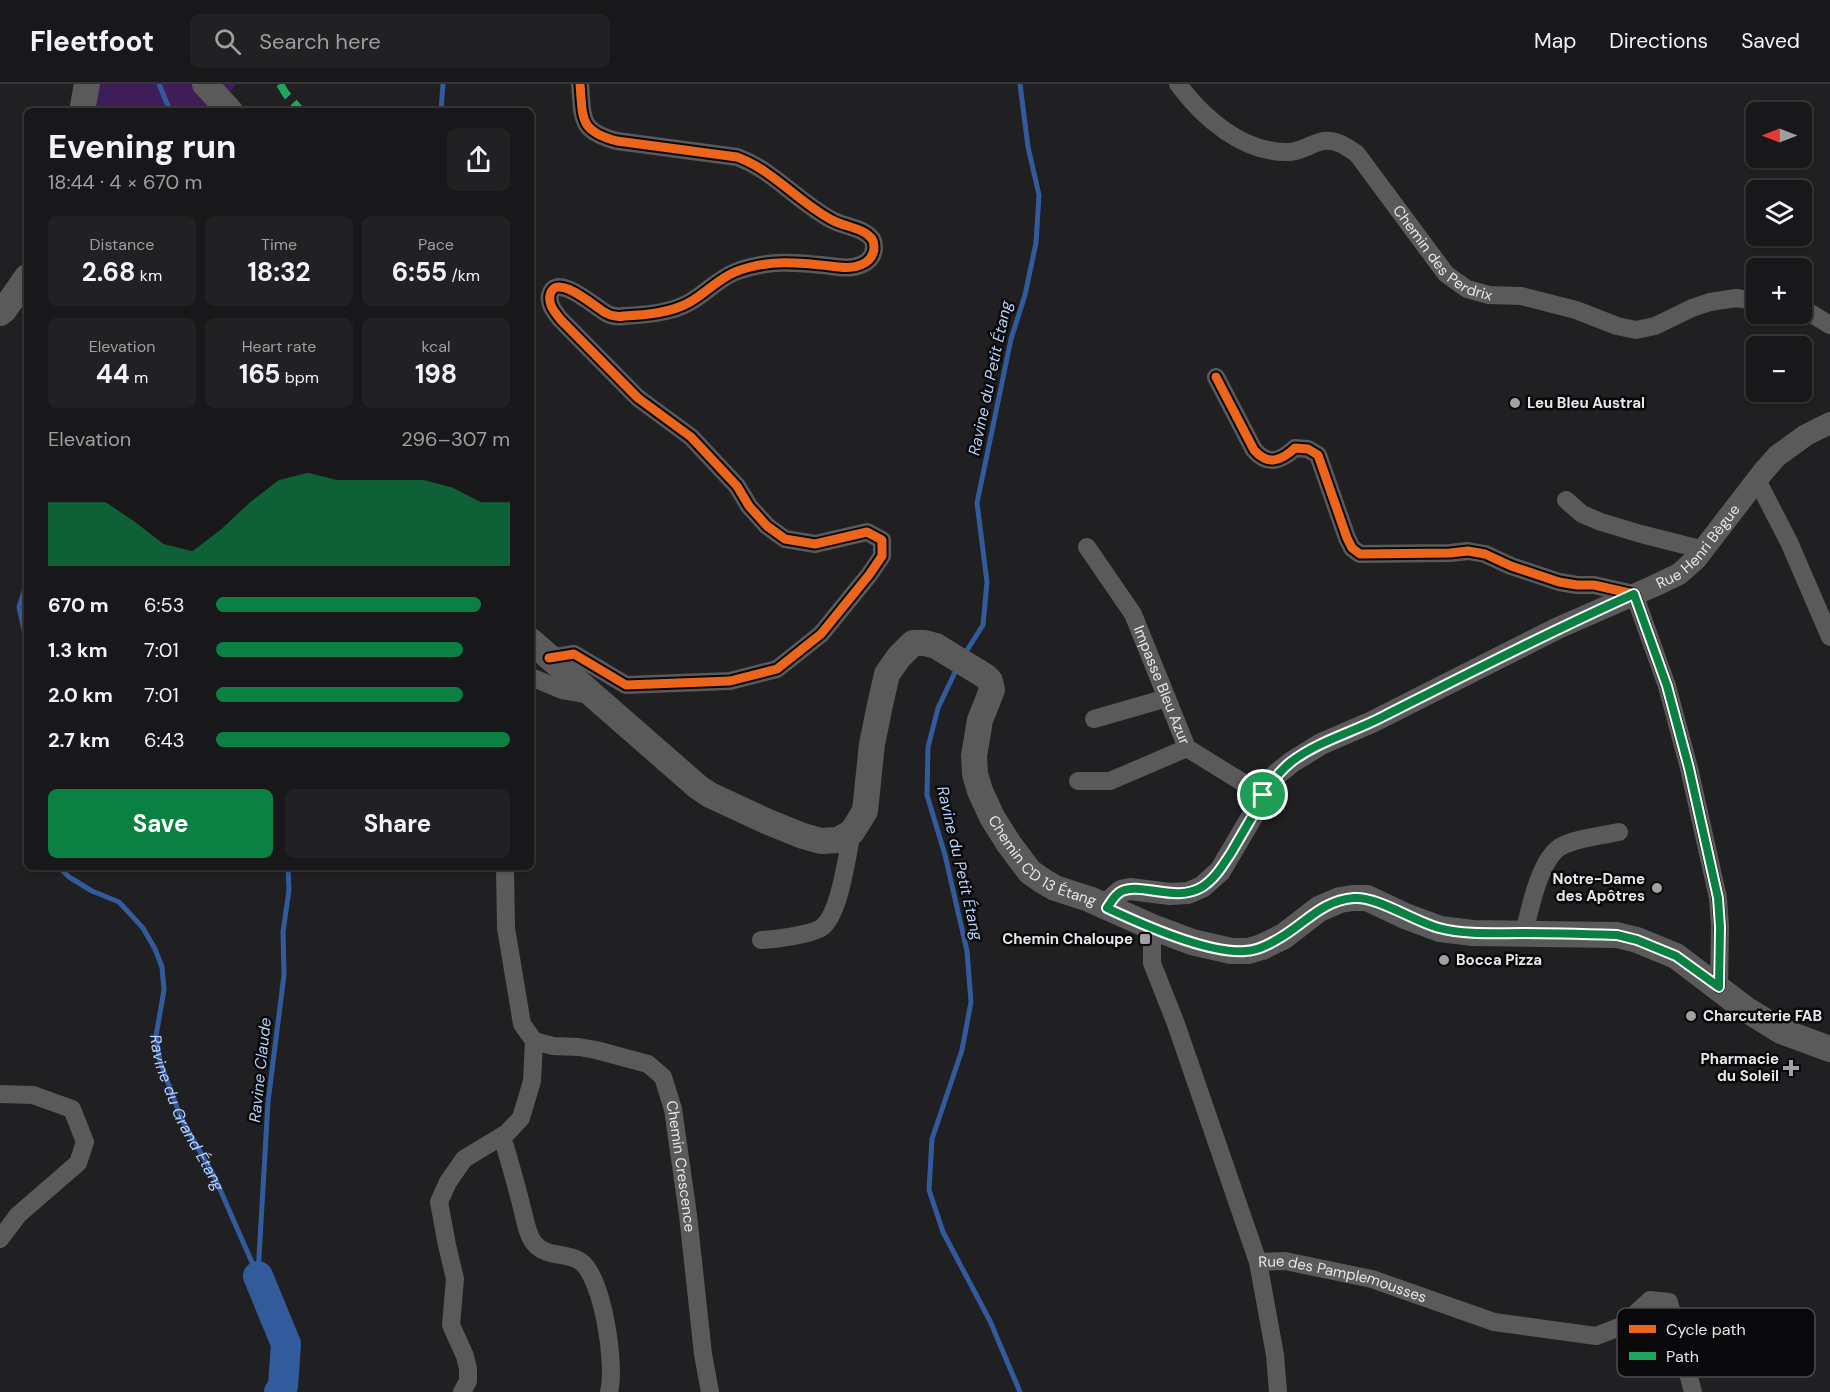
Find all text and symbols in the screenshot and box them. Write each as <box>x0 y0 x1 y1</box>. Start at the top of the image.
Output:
search box <box>190 14 610 68</box>
text: Fleetfoot <box>30 23 154 60</box>
icon: search <box>211 25 244 58</box>
text: Search here <box>259 27 381 56</box>
text: Map <box>1534 27 1576 55</box>
text: Directions <box>1609 27 1708 55</box>
text: Saved <box>1741 27 1800 55</box>
north arrow <box>1746 102 1812 168</box>
map controls <box>1746 102 1812 402</box>
text: Evening run <box>48 125 236 168</box>
button: share <box>447 128 510 191</box>
text: 18:44 · 4 × 670 m <box>48 169 202 195</box>
button: layers <box>1746 180 1812 246</box>
street label: Chemin des Perdrix <box>1388 201 1495 306</box>
text: Distance <box>90 234 154 255</box>
text: Time <box>261 234 297 255</box>
text: Pace <box>418 234 454 255</box>
text: 2.68 <box>82 255 136 289</box>
text: 18:32 <box>247 255 311 289</box>
text: 6:55 <box>392 255 447 289</box>
button: + <box>1746 258 1812 324</box>
text: km <box>136 265 162 286</box>
text: /km <box>447 265 480 286</box>
water label: Ravine du Petit Étang <box>963 298 1017 457</box>
text: Elevation <box>89 336 155 357</box>
text: Heart rate <box>242 336 316 357</box>
text: kcal <box>422 336 450 357</box>
button: − <box>1746 336 1812 402</box>
text: 44 <box>96 357 130 391</box>
text: 165 <box>239 357 281 391</box>
text: 198 <box>415 357 457 391</box>
text: m <box>130 367 148 388</box>
text: bpm <box>281 367 319 388</box>
place label: Leu Bleu Austral <box>1527 393 1645 413</box>
marker: Leu Bleu Austral <box>1508 396 1522 410</box>
text: Elevation <box>48 426 131 452</box>
text: 296–307 m <box>401 426 510 452</box>
street label: Rue Henri Bègue <box>1653 500 1745 594</box>
text: 670 m <box>48 592 109 618</box>
text: 6:53 <box>144 592 185 618</box>
street label: Impasse Bleu Azur <box>1129 623 1195 748</box>
text: 1.3 km <box>48 637 107 663</box>
text: 7:01 <box>144 637 179 663</box>
text: 2.0 km <box>48 682 113 708</box>
text: 7:01 <box>144 682 179 708</box>
text: 2.7 km <box>48 727 110 753</box>
text: 6:43 <box>144 727 185 753</box>
pin <box>1237 769 1288 820</box>
icon: arrive <box>1246 778 1279 811</box>
water label: Ravine du Petit Étang <box>932 784 988 943</box>
button: Save <box>48 789 273 858</box>
button: Share <box>285 789 510 858</box>
street label: Chemin CD 13 Étang <box>983 811 1100 911</box>
place label: Notre-Dame des Apôtres <box>1552 869 1645 906</box>
marker: Notre-Dame des Apôtres <box>1650 881 1664 895</box>
place label: Chemin Chaloupe <box>1002 929 1133 949</box>
marker: Chemin Chaloupe <box>1138 932 1152 946</box>
place label: Bocca Pizza <box>1456 950 1542 970</box>
marker: Bocca Pizza <box>1437 953 1451 967</box>
place label: Charcuterie FAB <box>1703 1006 1822 1026</box>
marker: Charcuterie FAB <box>1684 1009 1698 1023</box>
water label: Ravine Claude <box>244 1016 276 1124</box>
water label: Ravine du Grand Étang <box>145 1033 230 1195</box>
place label: Pharmacie du Soleil <box>1700 1049 1779 1086</box>
marker: Pharmacie du Soleil <box>1784 1061 1798 1075</box>
street label: Chemin Crescence <box>661 1098 700 1233</box>
street label: Rue des Pamplemousses <box>1258 1251 1429 1307</box>
legend <box>1617 1308 1815 1377</box>
text: Cycle path <box>1666 1319 1746 1340</box>
text: Path <box>1666 1346 1699 1367</box>

